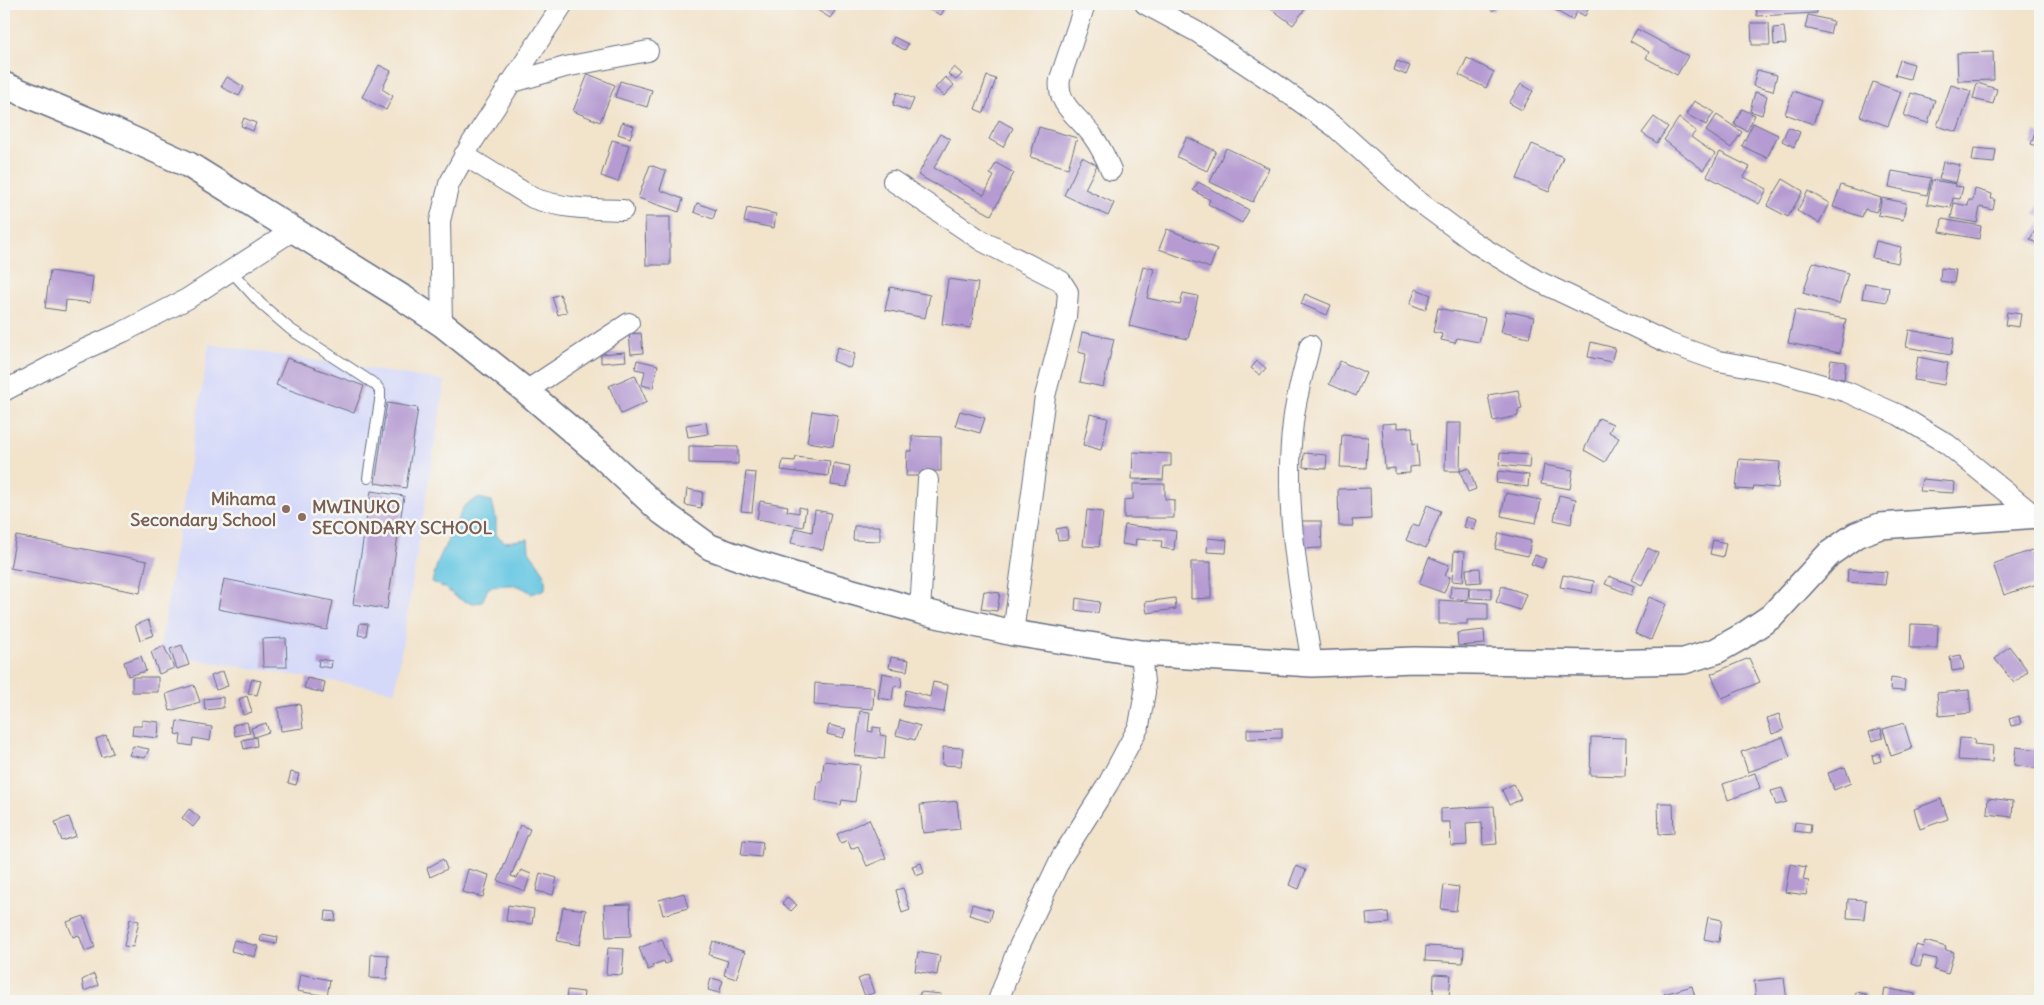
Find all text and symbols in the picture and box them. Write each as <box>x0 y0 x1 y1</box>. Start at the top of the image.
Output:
place label: Mihama Secondary School <box>130 487 276 531</box>
place label: MWINUKO SECONDARY SCHOOL <box>312 495 493 539</box>
marker: Mihama Secondary School <box>280 503 292 515</box>
marker: MWINUKO SECONDARY SCHOOL <box>296 511 308 523</box>

